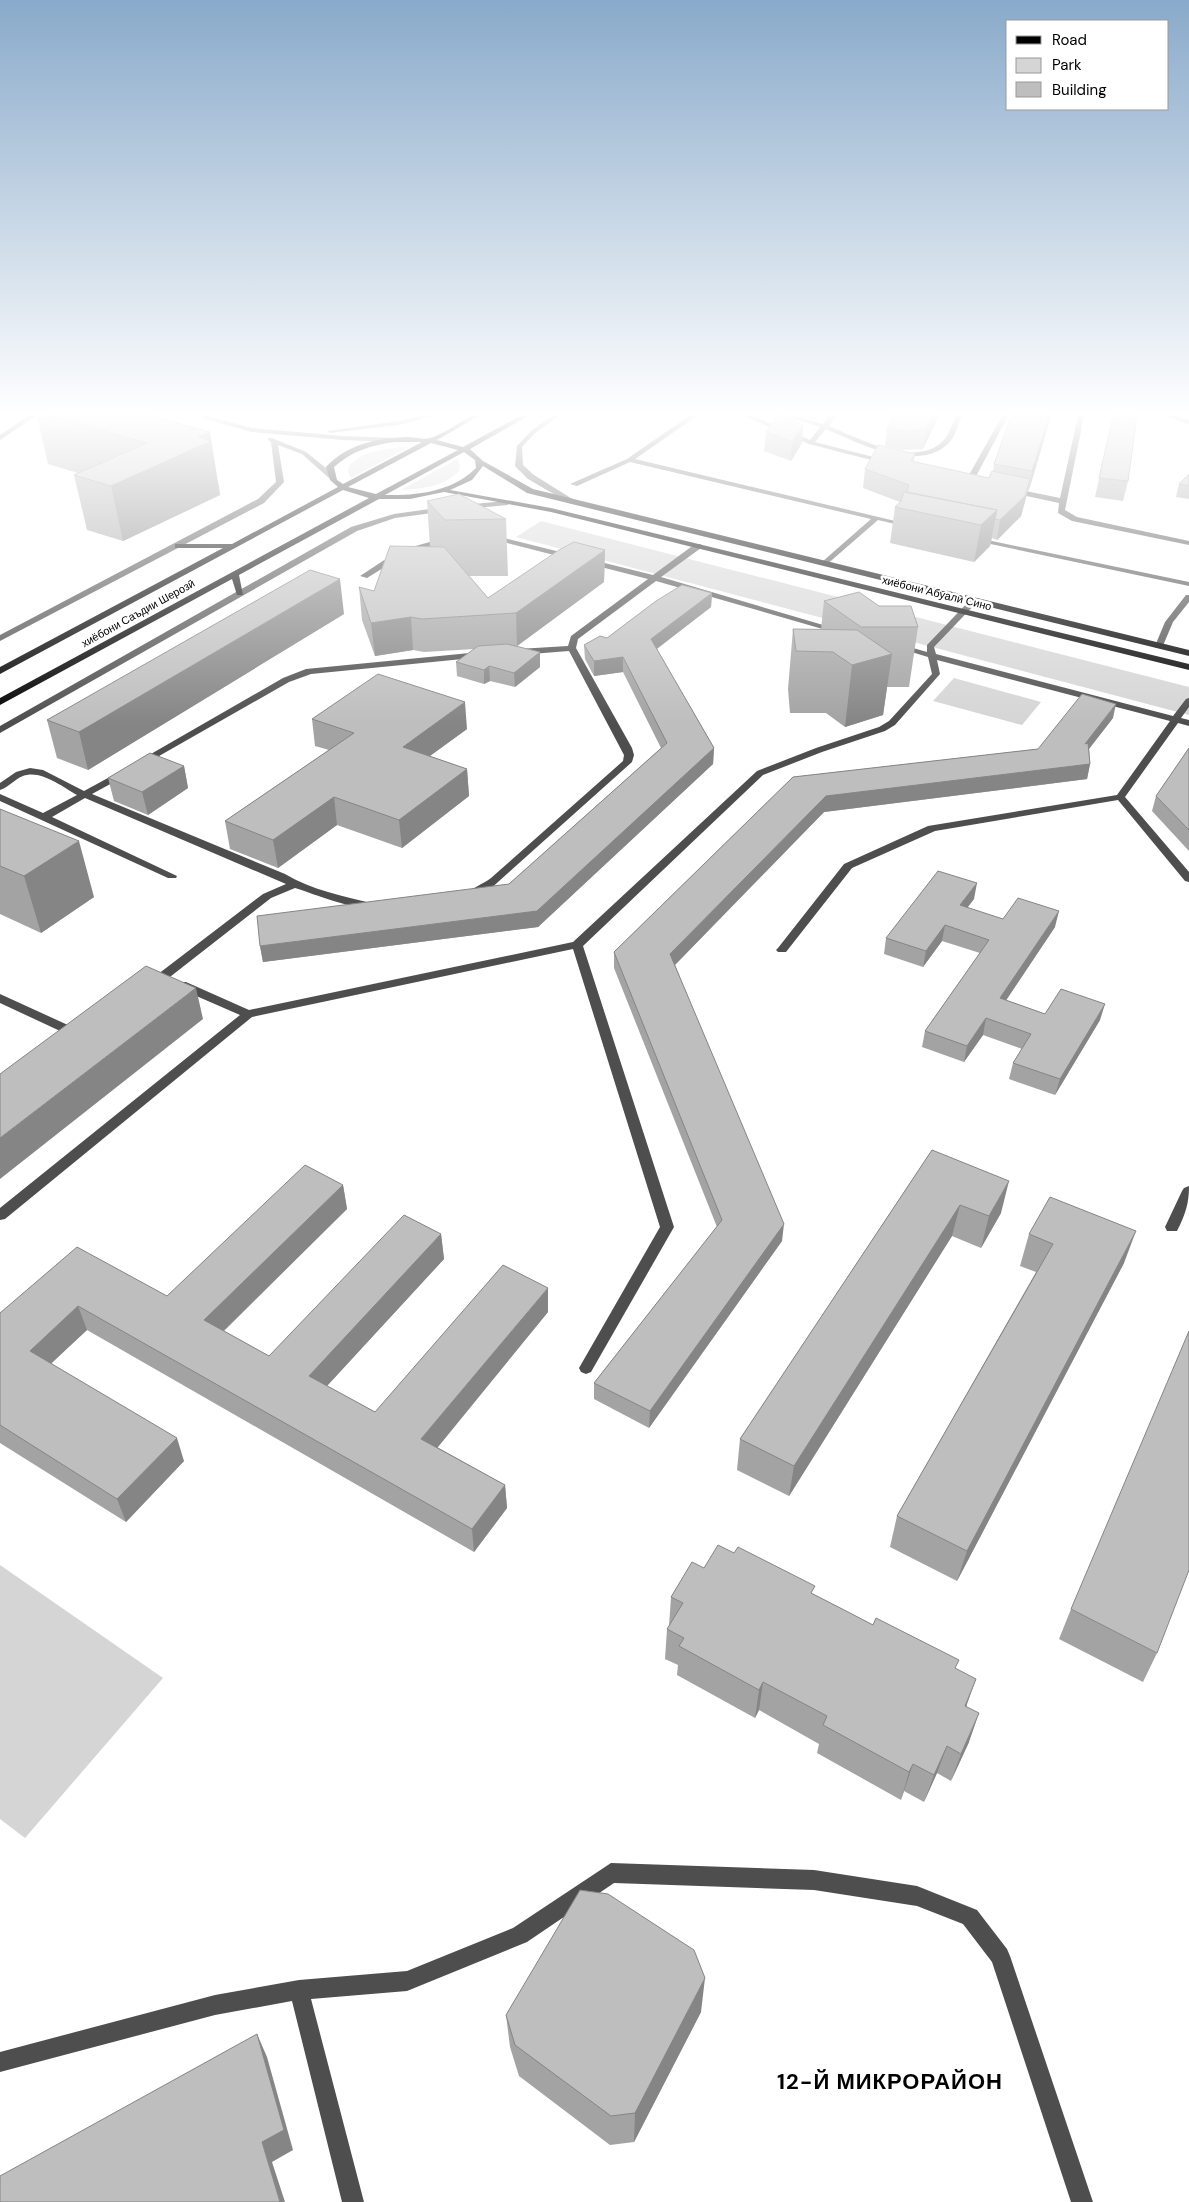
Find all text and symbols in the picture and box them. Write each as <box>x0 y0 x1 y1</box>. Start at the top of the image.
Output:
legend <box>1006 20 1169 110</box>
text: Road <box>1052 30 1087 50</box>
text: Park <box>1052 55 1082 75</box>
text: Building <box>1052 80 1107 100</box>
street label: хиёбони Абӯалӣ Сино <box>881 573 993 613</box>
street label: хиёбони Саъдии Шерозӣ <box>79 576 197 650</box>
district label: 12-Й МИКРОРАЙОН <box>777 2067 1003 2096</box>

